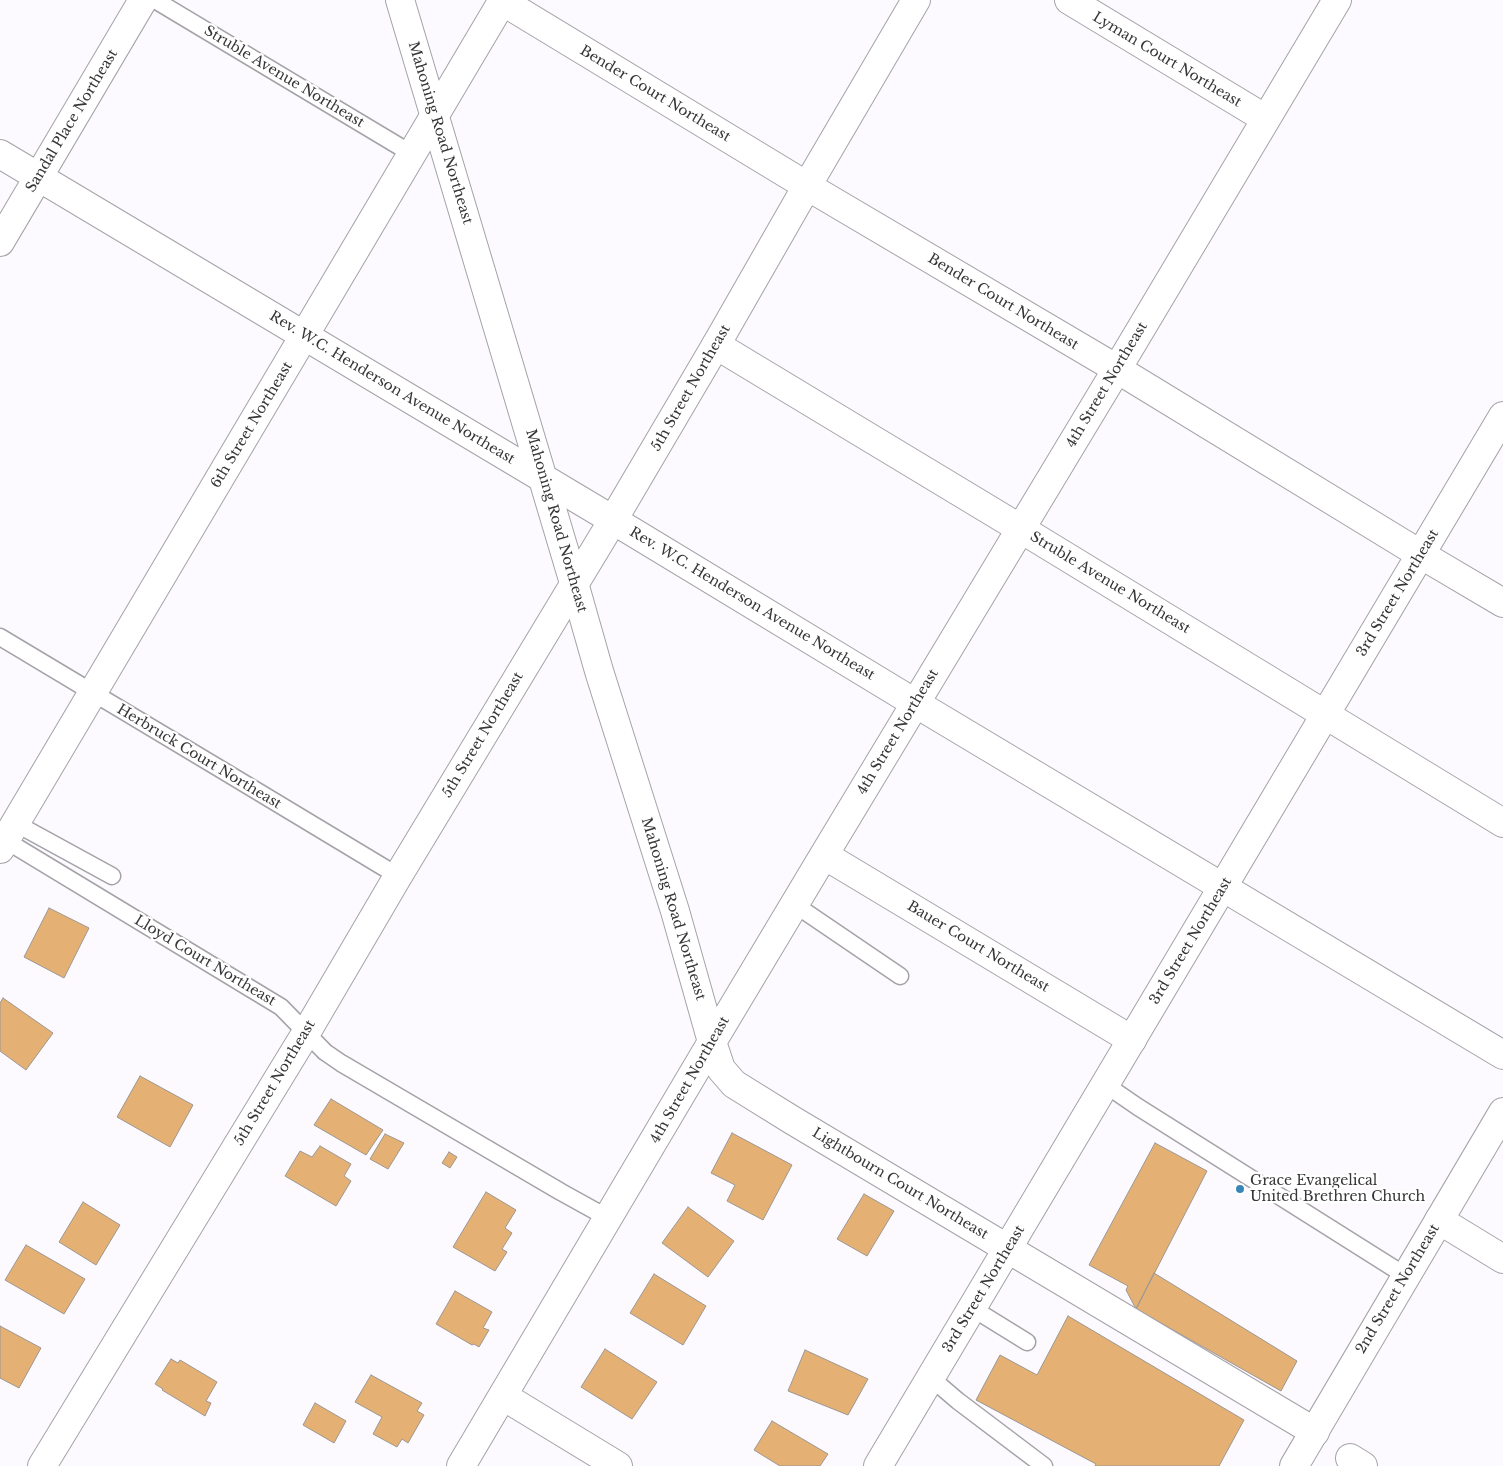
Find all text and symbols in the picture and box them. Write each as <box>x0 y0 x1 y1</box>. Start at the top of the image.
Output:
street label: Lyman Court Northeast <box>1090 9 1244 111</box>
street label: Struble Avenue Northeast <box>201 22 367 132</box>
street label: Mahoning Road Northeast <box>404 40 476 226</box>
street label: Bender Court Northeast <box>577 42 733 146</box>
street label: Sandal Place Northeast <box>23 46 121 196</box>
street label: Bender Court Northeast <box>925 250 1081 354</box>
street label: Rev. W.C. Henderson Avenue Northeast <box>266 308 518 468</box>
street label: 4th Street Northeast <box>1063 319 1151 451</box>
street label: 5th Street Northeast <box>648 322 734 454</box>
street label: 6th Street Northeast <box>208 359 296 491</box>
street label: Mahoning Road Northeast <box>522 427 590 615</box>
street label: Rev. W.C. Henderson Avenue Northeast <box>626 524 878 684</box>
street label: 3rd Street Northeast <box>1353 526 1443 660</box>
street label: Struble Avenue Northeast <box>1027 528 1193 638</box>
street label: 4th Street Northeast <box>854 666 942 798</box>
street label: 5th Street Northeast <box>439 669 527 801</box>
street label: Herbruck Court Northeast <box>114 701 284 813</box>
street label: Mahoning Road Northeast <box>637 816 709 1002</box>
street label: 3rd Street Northeast <box>1146 874 1236 1008</box>
street label: Bauer Court Northeast <box>904 898 1052 996</box>
street label: Lloyd Court Northeast <box>131 912 279 1010</box>
street label: 4th Street Northeast <box>647 1014 733 1146</box>
street label: 5th Street Northeast <box>231 1017 319 1149</box>
street label: Lightbourn Court Northeast <box>809 1125 991 1243</box>
place label: Grace Evangelical United Brethren Church <box>1250 1173 1425 1206</box>
marker: Grace Evangelical United Brethren Church <box>1234 1183 1246 1195</box>
street label: 2nd Street Northeast <box>1353 1221 1443 1357</box>
street label: 3rd Street Northeast <box>939 1222 1029 1356</box>

